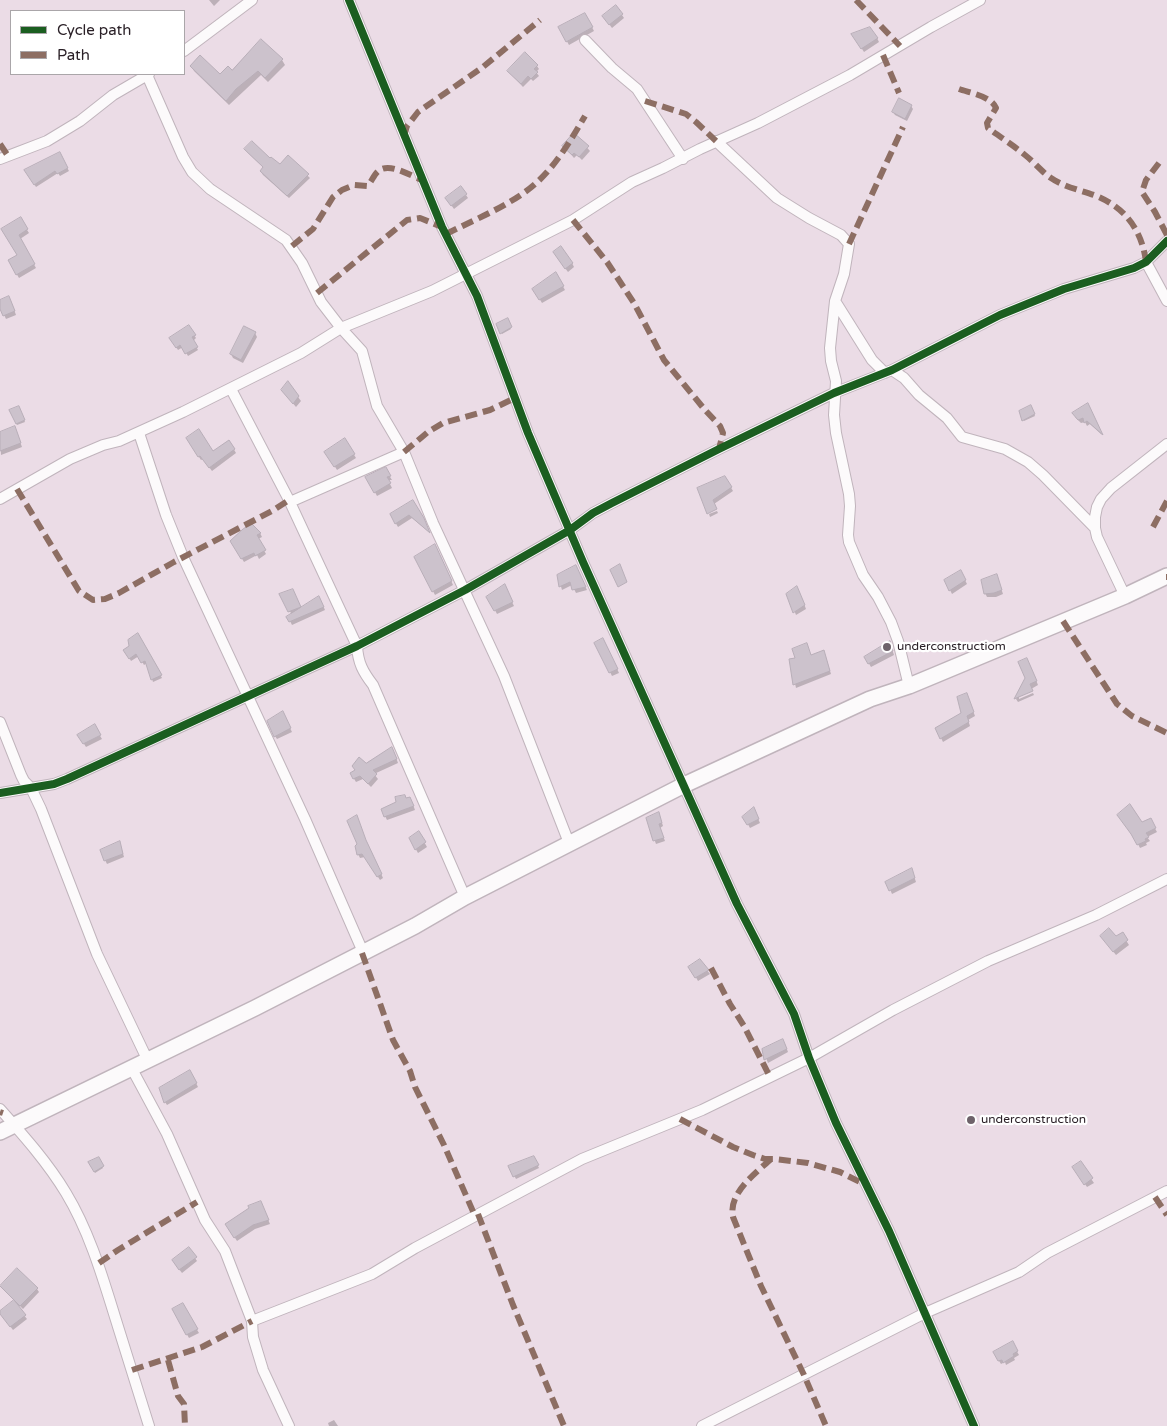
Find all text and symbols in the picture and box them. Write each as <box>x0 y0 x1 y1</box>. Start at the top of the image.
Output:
legend <box>10 10 185 75</box>
text: Cycle path <box>57 21 131 39</box>
text: Path <box>57 46 90 64</box>
place label: underconstructiom <box>897 640 1006 654</box>
marker: underconstructiom <box>881 641 893 653</box>
place label: underconstruction <box>981 1113 1086 1127</box>
marker: underconstruction <box>965 1114 977 1126</box>

